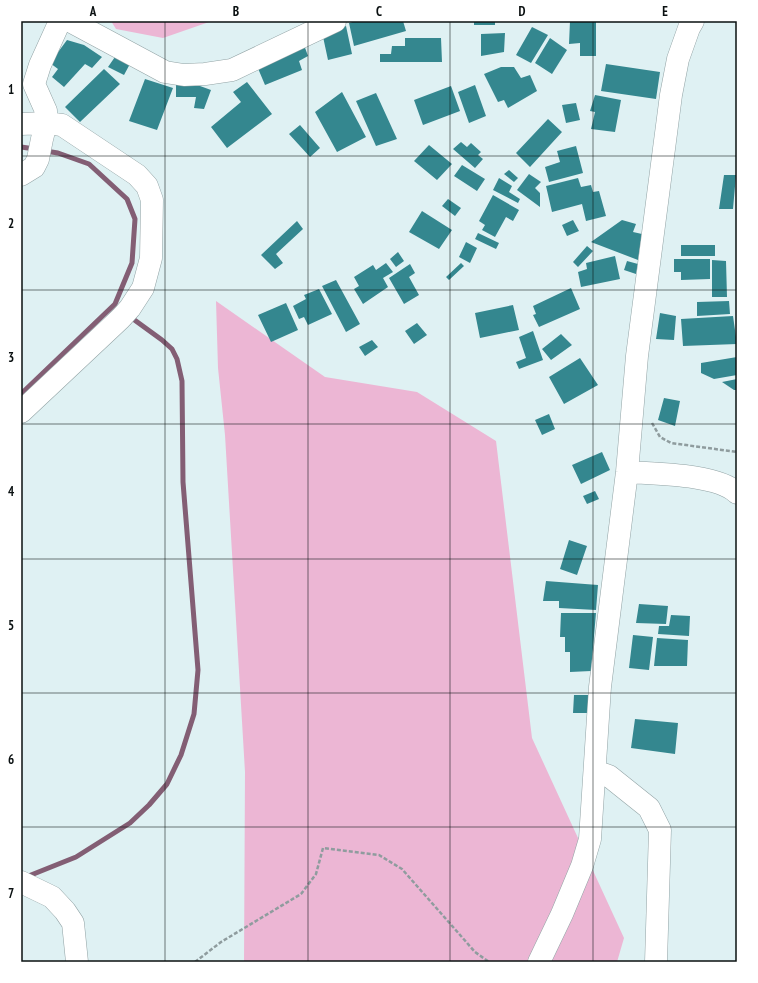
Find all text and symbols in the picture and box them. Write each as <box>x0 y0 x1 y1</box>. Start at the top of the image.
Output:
text: A <box>89 3 97 20</box>
text: B <box>233 3 239 20</box>
text: C <box>376 3 382 20</box>
text: D <box>519 3 526 20</box>
text: E <box>662 3 668 20</box>
text: 1 <box>8 81 14 98</box>
text: 2 <box>8 215 14 232</box>
text: 3 <box>8 349 14 366</box>
text: 4 <box>8 483 15 500</box>
text: 5 <box>8 617 14 634</box>
text: 6 <box>8 751 14 768</box>
text: 7 <box>8 885 14 902</box>

